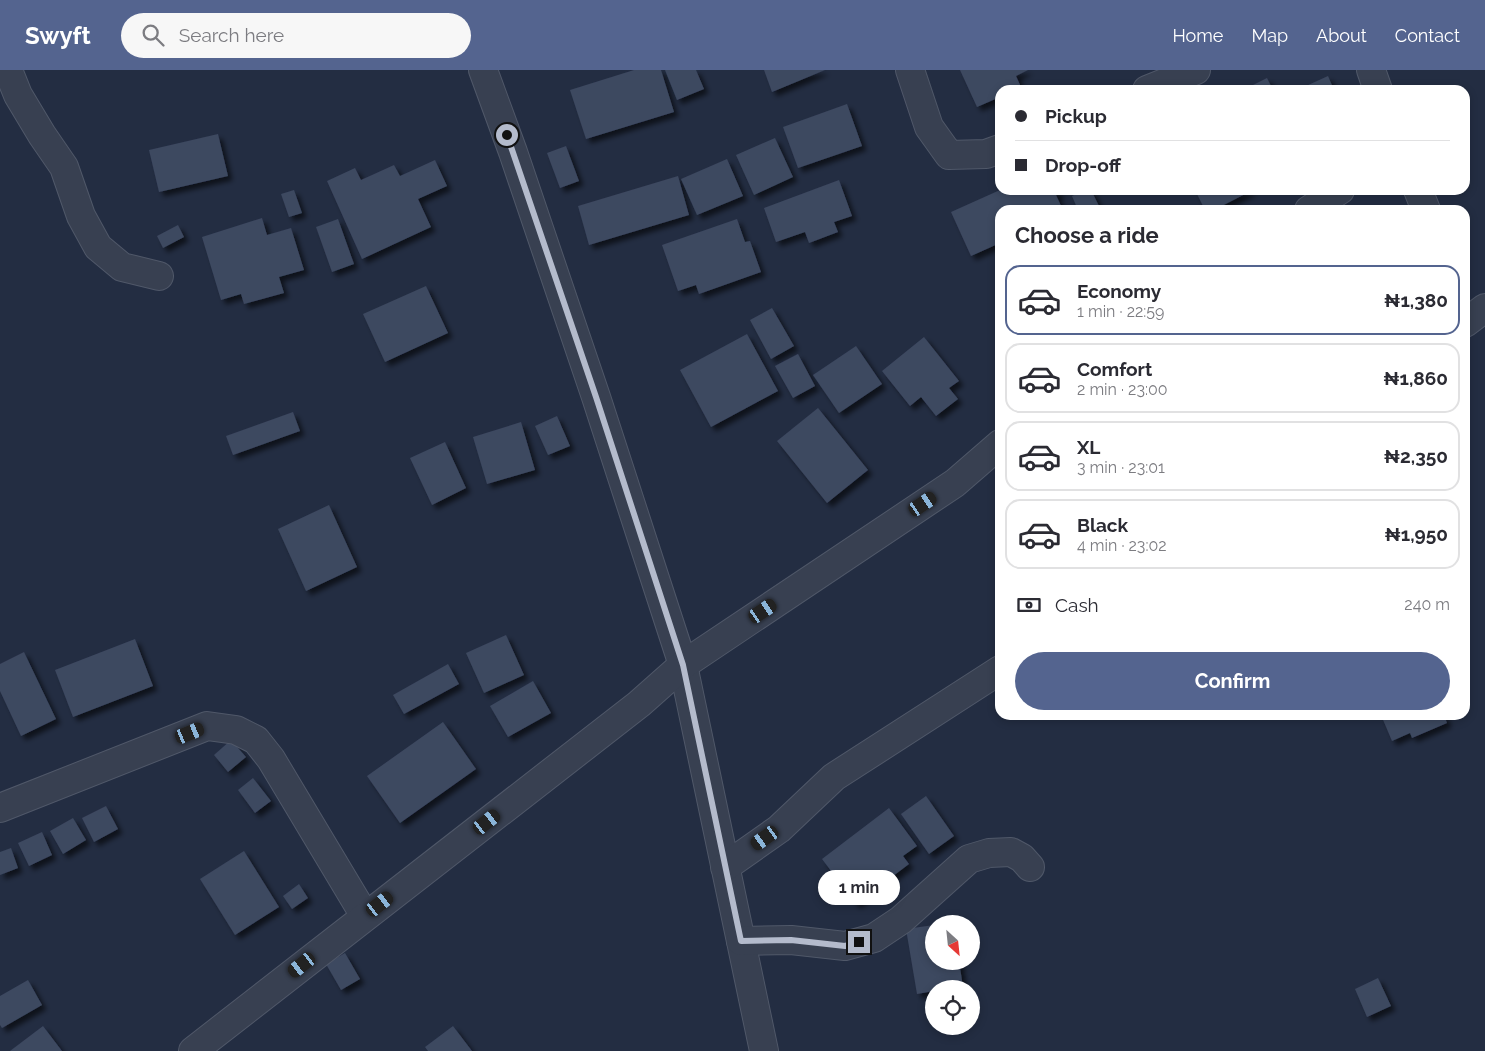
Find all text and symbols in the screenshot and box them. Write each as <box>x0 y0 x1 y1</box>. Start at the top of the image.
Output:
search box <box>121 13 471 58</box>
text: Swyft <box>25 21 91 50</box>
icon: search <box>139 21 167 49</box>
text: Search here <box>179 24 284 46</box>
text: Home <box>1172 25 1223 46</box>
text: Map <box>1251 25 1288 46</box>
text: About <box>1316 25 1367 46</box>
text: Contact <box>1395 25 1460 46</box>
text: Pickup <box>1045 105 1107 127</box>
route start <box>496 124 518 146</box>
text: Drop-off <box>1045 154 1121 176</box>
text: Choose a ride <box>1015 222 1159 248</box>
icon: car <box>1017 278 1062 323</box>
text: Economy <box>1077 280 1161 302</box>
text: ₦1,380 <box>1384 289 1448 311</box>
text: 1 min · 22:59 <box>1077 302 1164 321</box>
icon: car <box>1017 356 1062 401</box>
text: Comfort <box>1077 358 1152 380</box>
text: ₦1,860 <box>1383 367 1448 389</box>
text: 2 min · 23:00 <box>1077 380 1168 399</box>
icon: car <box>1017 434 1062 479</box>
text: XL <box>1077 436 1100 458</box>
text: ₦2,350 <box>1384 445 1448 467</box>
text: 3 min · 23:01 <box>1077 458 1165 477</box>
car <box>906 489 939 519</box>
icon: car <box>1017 512 1062 557</box>
text: Black <box>1077 514 1128 536</box>
text: ₦1,950 <box>1384 523 1448 545</box>
text: 4 min · 23:02 <box>1077 536 1167 555</box>
icon: cash <box>1015 591 1043 619</box>
text: Cash <box>1055 594 1099 616</box>
text: 240 m <box>1404 595 1450 614</box>
car <box>746 596 779 626</box>
button: Confirm <box>1015 652 1450 710</box>
car <box>173 720 206 746</box>
car <box>470 807 503 837</box>
car <box>748 823 781 853</box>
callout: 1 min <box>818 870 900 904</box>
text: 1 min <box>839 878 879 897</box>
car <box>363 889 396 919</box>
north arrow <box>925 915 980 970</box>
map controls <box>925 915 980 1035</box>
route end <box>848 931 870 953</box>
car <box>285 950 318 980</box>
button: locate <box>925 980 980 1035</box>

